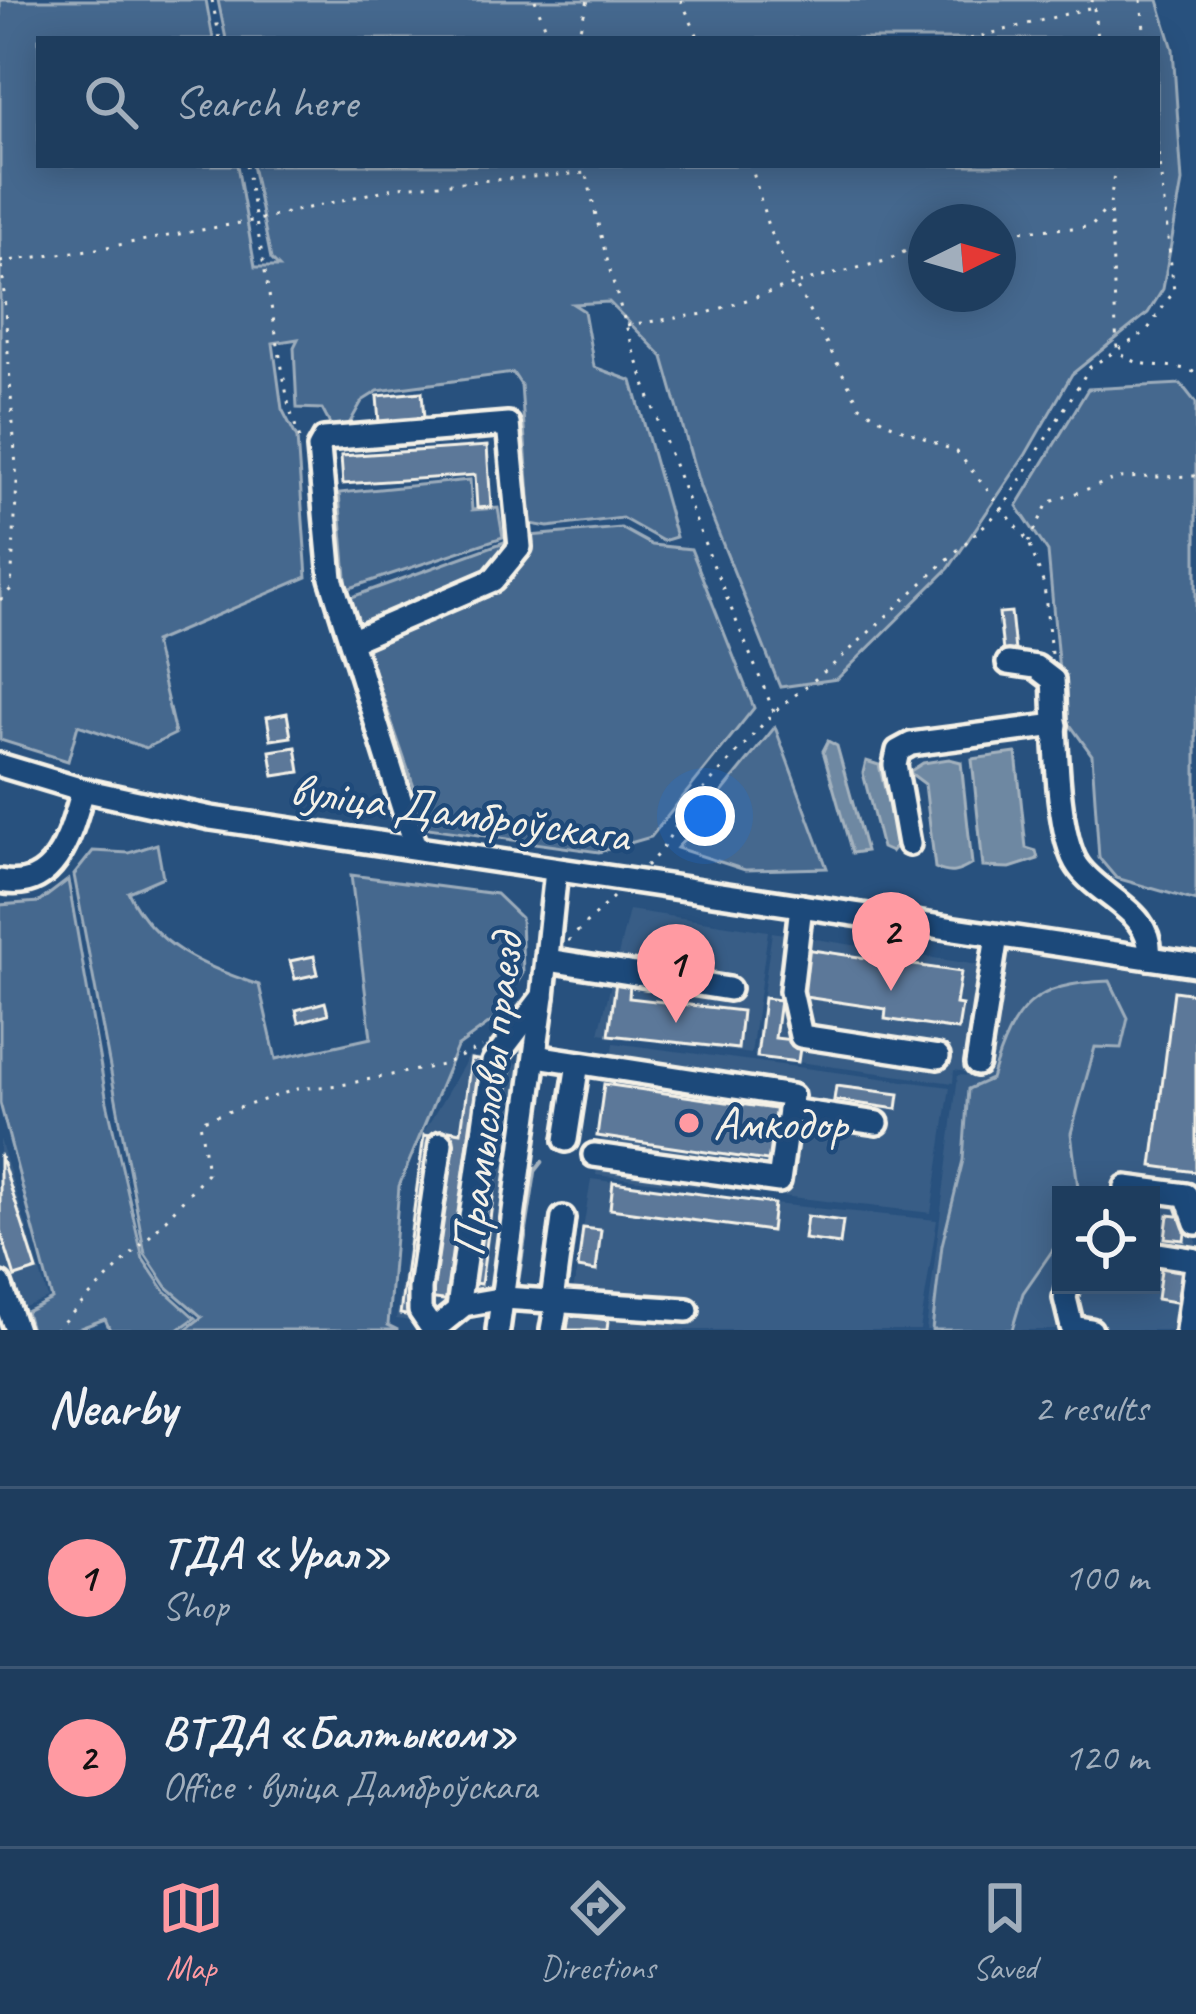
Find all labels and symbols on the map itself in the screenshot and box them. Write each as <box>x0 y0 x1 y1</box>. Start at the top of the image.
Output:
north arrow <box>908 204 1016 312</box>
street label: вуліца Дамброўскага <box>287 759 636 866</box>
your location <box>675 786 735 846</box>
pin: 2 <box>852 892 930 991</box>
pin: 1 <box>637 924 715 1023</box>
street label: Прамысловы праезд <box>437 926 537 1260</box>
place label: Амкодор <box>713 1093 849 1153</box>
marker: Амкодор <box>676 1110 702 1136</box>

